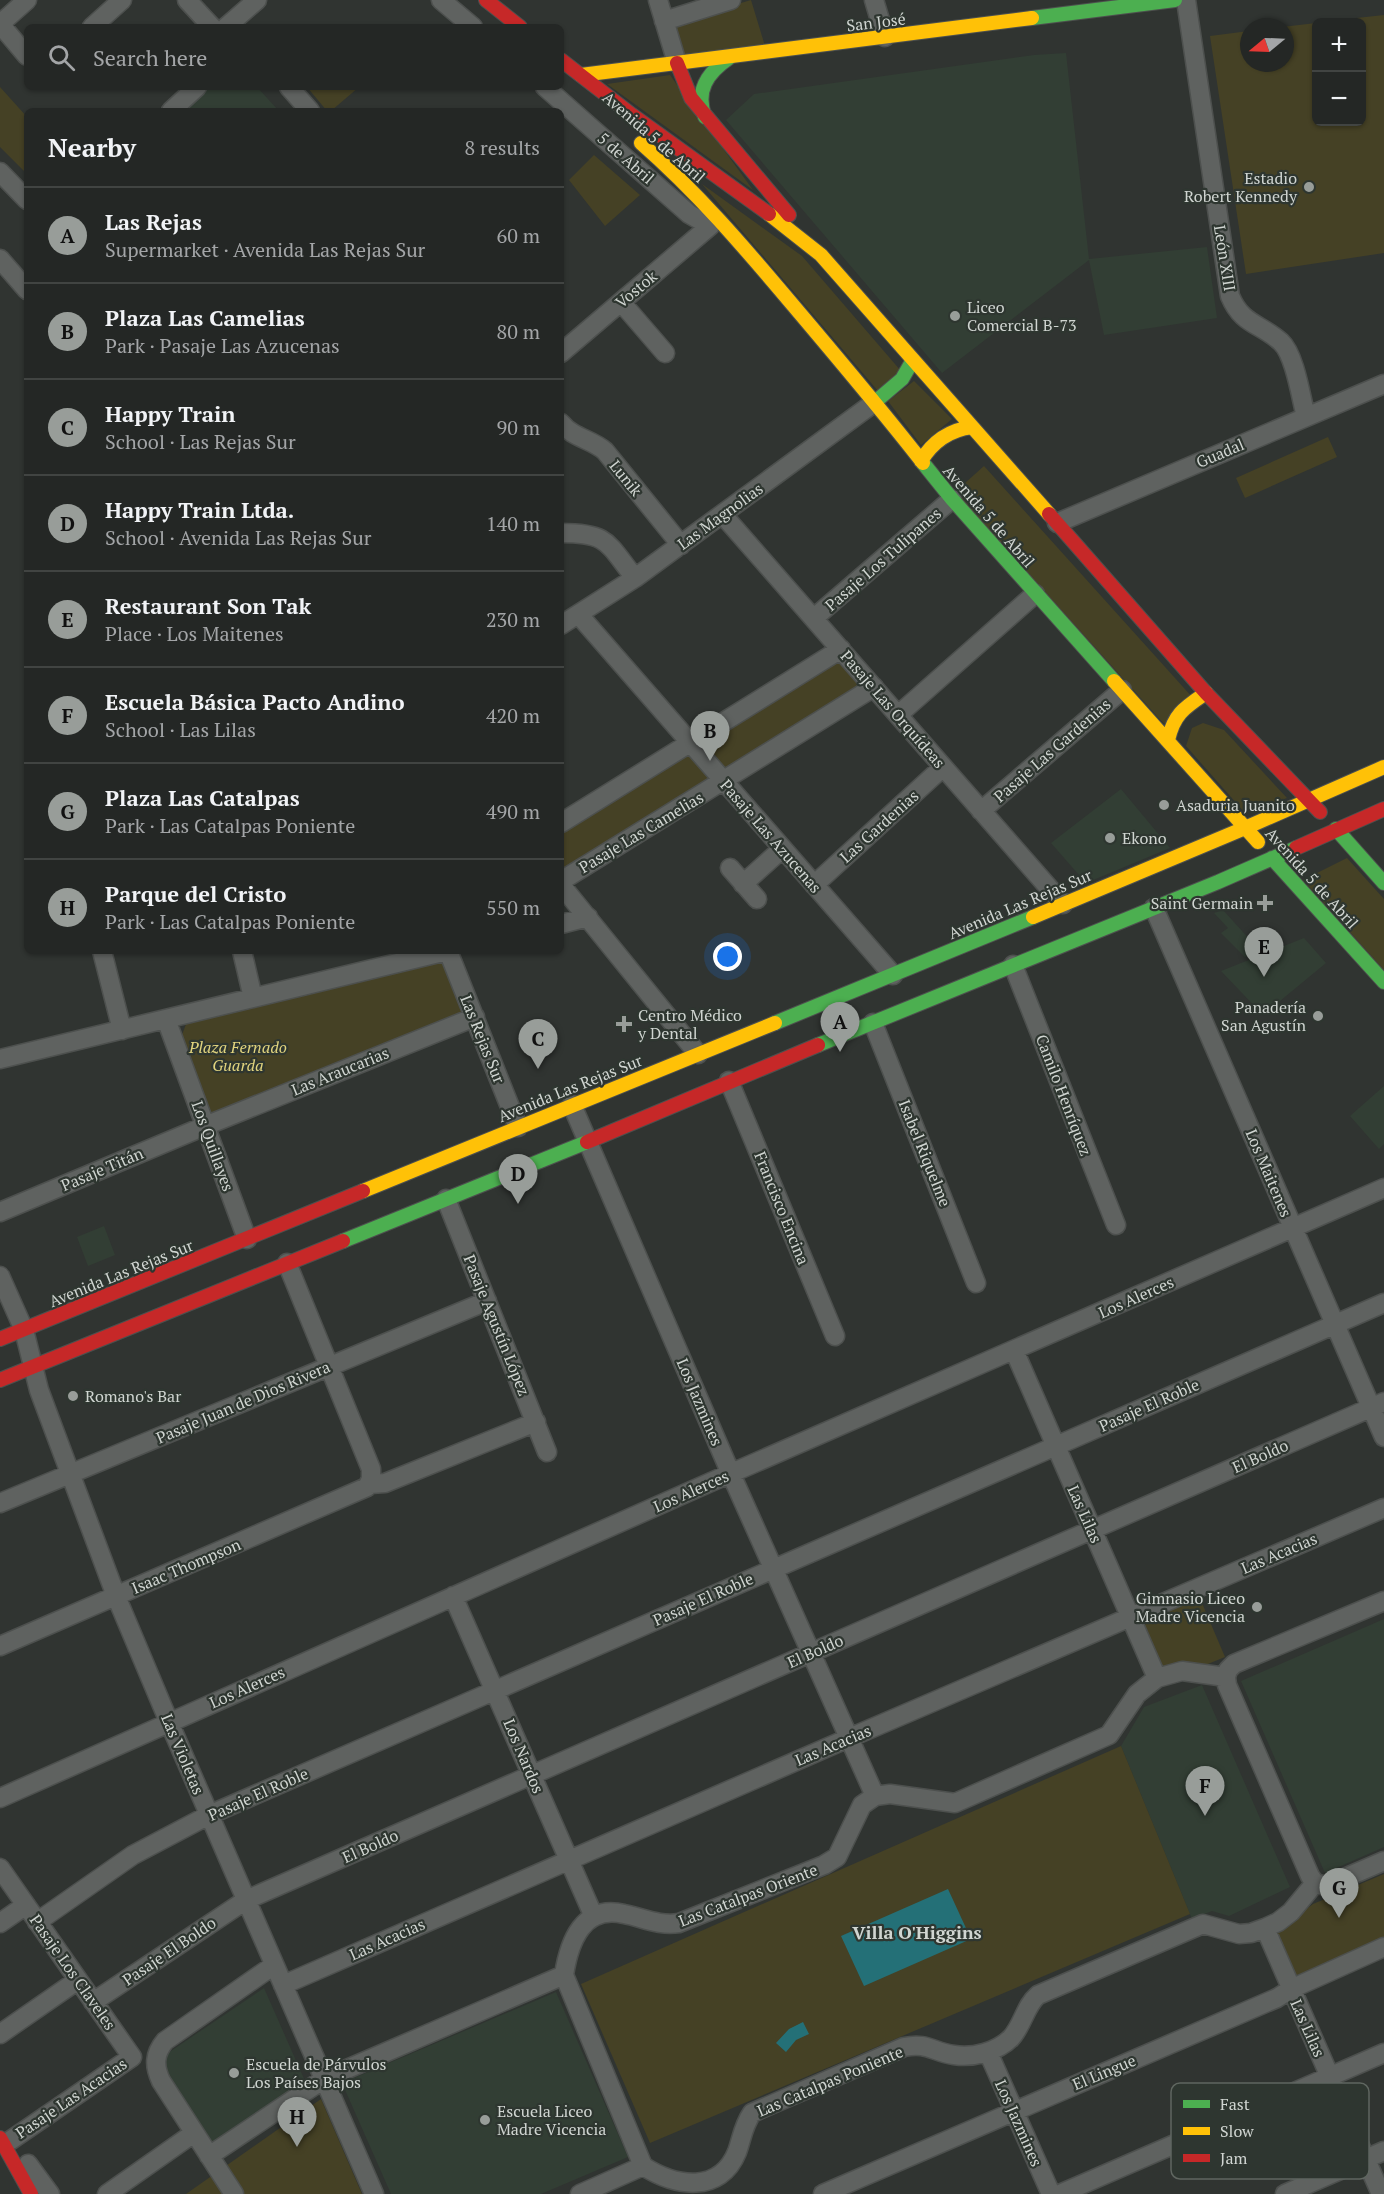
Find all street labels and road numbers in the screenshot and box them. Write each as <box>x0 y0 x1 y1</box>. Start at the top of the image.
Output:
street label: San José <box>845 7 907 37</box>
street label: Avenida 5 de Abril <box>599 87 709 187</box>
street label: 5 de Abril <box>594 128 658 188</box>
street label: León XIII <box>1209 223 1241 293</box>
street label: Vostok <box>610 265 662 313</box>
street label: Guadal <box>1193 433 1247 473</box>
street label: Lunik <box>605 455 648 501</box>
street label: Avenida 5 de Abril <box>938 460 1040 572</box>
street label: Las Magnolias <box>673 477 767 555</box>
street label: Pasaje Los Tulipanes <box>820 502 946 616</box>
street label: Pasaje Las Orquídeas <box>836 645 950 773</box>
street label: Pasaje Las Gardenias <box>989 693 1115 807</box>
street label: Pasaje Las Azucenas <box>715 774 827 898</box>
street label: Las Gardenias <box>835 785 923 867</box>
street label: Pasaje Las Camelias <box>575 786 707 878</box>
street label: Avenida 5 de Abril <box>1261 823 1364 933</box>
street label: Avenida Las Rejas Sur <box>945 863 1096 944</box>
street label: Las Rejas Sur <box>455 992 511 1087</box>
street label: Camilo Henríquez <box>1031 1031 1097 1159</box>
street label: Las Araucarias <box>288 1041 392 1101</box>
street label: Avenida Las Rejas Sur <box>495 1049 646 1127</box>
street label: Isabel Riquelme <box>893 1096 957 1210</box>
street label: Los Quillayes <box>186 1098 240 1194</box>
street label: Los Maitenes <box>1241 1126 1297 1220</box>
street label: Pasaje Titán <box>57 1142 147 1196</box>
street label: Francisco Encina <box>749 1148 815 1268</box>
street label: Avenida Las Rejas Sur <box>46 1234 197 1312</box>
street label: Pasaje Agustín López <box>459 1251 535 1399</box>
street label: Los Alerces <box>1095 1271 1177 1323</box>
street label: Pasaje Juan de Dios Rivera <box>153 1355 333 1449</box>
street label: Los Jazmines <box>672 1355 728 1449</box>
street label: Pasaje El Roble <box>1095 1373 1203 1437</box>
street label: El Boldo <box>1228 1434 1292 1478</box>
street label: Los Alerces <box>650 1465 732 1517</box>
street label: Las Lilas <box>1063 1482 1108 1546</box>
street label: Las Acacias <box>1238 1527 1320 1579</box>
street label: Isaac Thompson <box>128 1533 244 1599</box>
street label: Pasaje El Roble <box>649 1567 757 1631</box>
street label: El Boldo <box>783 1629 847 1673</box>
street label: Los Alerces <box>206 1661 288 1713</box>
street label: Las Violetas <box>156 1710 210 1798</box>
street label: Los Nardos <box>498 1715 550 1797</box>
street label: Las Acacias <box>792 1719 874 1771</box>
street label: Pasaje El Roble <box>204 1762 312 1826</box>
street label: El Boldo <box>338 1824 402 1868</box>
street label: Las Catalpas Oriente <box>675 1858 821 1932</box>
street label: Pasaje Los Claveles <box>25 1910 121 2034</box>
street label: Pasaje El Boldo <box>118 1911 220 1990</box>
street label: Las Acacias <box>346 1913 428 1965</box>
street label: Las Lilas <box>1286 1996 1331 2060</box>
street label: Las Catalpas Poniente <box>754 2040 906 2122</box>
street label: El Lingue <box>1069 2049 1139 2095</box>
street label: Pasaje Las Acacias <box>11 2053 131 2143</box>
street label: Los Jazmines <box>990 2076 1048 2170</box>

